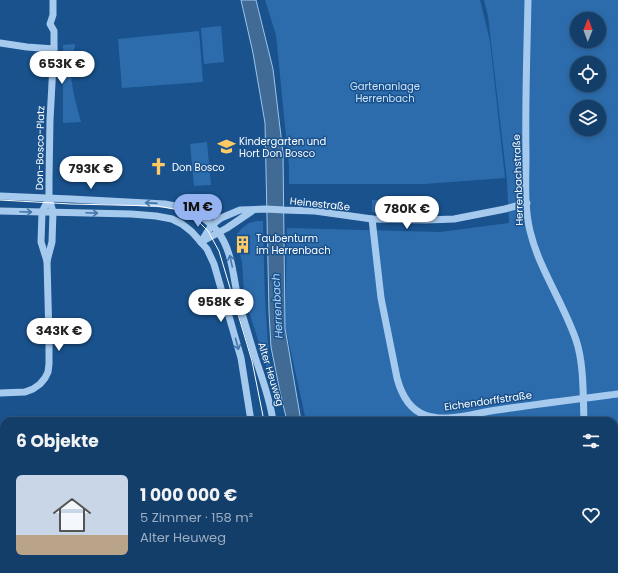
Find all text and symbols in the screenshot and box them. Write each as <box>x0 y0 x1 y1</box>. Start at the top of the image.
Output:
north arrow <box>570 12 606 48</box>
map controls <box>570 12 606 136</box>
pin: 653K € <box>29 51 95 85</box>
text: 653K € <box>39 54 85 73</box>
button: locate <box>570 56 606 92</box>
park label: Gartenanlage Herrenbach <box>350 79 420 106</box>
button: layers <box>570 100 606 136</box>
street label: Don-Bosco-Platz <box>32 105 48 190</box>
place label: Kindergarten und Hort Don Bosco <box>239 134 326 161</box>
street label: Herrenbachstraße <box>509 134 527 226</box>
school or university icon: Kindergarten und Hort Don Bosco <box>216 137 236 157</box>
pin: 793K € <box>58 156 124 190</box>
church icon: Don Bosco <box>149 157 169 177</box>
text: 793K € <box>69 159 113 178</box>
place label: Don Bosco <box>172 160 225 175</box>
street label: Heinestraße <box>289 193 351 215</box>
pin: 1M € <box>174 194 222 228</box>
pin: 780K € <box>374 196 440 230</box>
text: 1M € <box>183 197 213 216</box>
one-way arrow <box>145 199 158 206</box>
text: 780K € <box>384 199 430 218</box>
one-way arrow <box>19 208 32 215</box>
one-way arrow <box>85 209 98 217</box>
place label: Taubenturm im Herrenbach <box>256 231 331 258</box>
building icon: Taubenturm im Herrenbach <box>233 234 253 254</box>
one-way arrow <box>226 255 234 268</box>
water label: Herrenbach <box>267 273 287 339</box>
pin: 958K € <box>188 289 254 323</box>
text: 958K € <box>197 292 245 311</box>
pin: 343K € <box>26 318 92 352</box>
text: 343K € <box>36 321 82 340</box>
one-way arrow <box>234 337 241 350</box>
street label: Alter Heuweg <box>254 340 288 408</box>
street label: Eichendorffstraße <box>443 387 533 415</box>
text: 6 Objekte <box>16 429 99 453</box>
icon: filters <box>580 430 602 452</box>
text: 1 000 000 € <box>140 483 237 507</box>
icon: home <box>48 491 96 539</box>
icon: heart <box>580 504 602 526</box>
text: 5 Zimmer · 158 m² <box>140 508 253 527</box>
text: Alter Heuweg <box>140 528 226 547</box>

